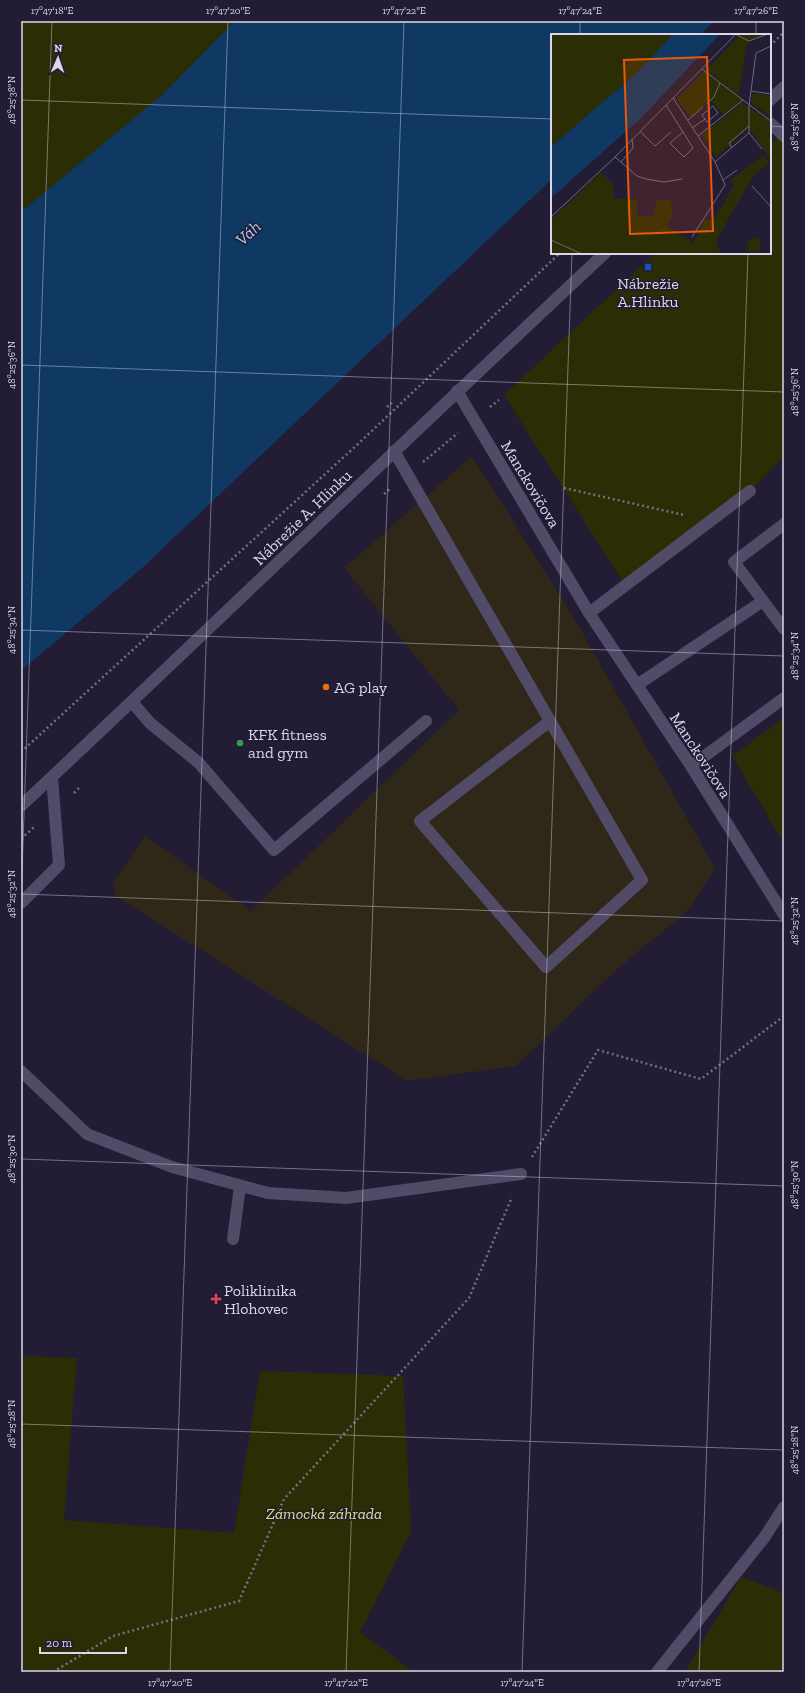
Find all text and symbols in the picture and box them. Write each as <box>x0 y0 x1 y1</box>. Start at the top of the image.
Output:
text: 17°47'18"E <box>31 5 73 17</box>
text: 17°47'20"E <box>206 5 250 17</box>
text: 17°47'22"E <box>382 5 426 17</box>
text: 17°47'24"E <box>558 5 602 17</box>
text: 17°47'26"E <box>734 5 778 17</box>
inset map <box>551 34 771 254</box>
north arrow <box>38 38 78 78</box>
text: N <box>54 42 63 55</box>
text: 48°25'38"N <box>6 75 18 124</box>
text: 48°25'38"N <box>789 102 801 151</box>
water label: Váh <box>231 216 265 249</box>
marker: Nábrežie A.Hlinku <box>643 262 653 272</box>
place label: Nábrežie A.Hlinku <box>617 274 679 311</box>
text: 48°25'36"N <box>6 340 18 389</box>
text: 48°25'36"N <box>789 367 801 416</box>
street label: Manckovičova <box>497 437 564 531</box>
street label: Nábrežie A. Hlinku <box>249 466 355 569</box>
text: 48°25'34"N <box>6 605 18 654</box>
text: 48°25'34"N <box>789 631 801 680</box>
place label: AG play <box>334 678 388 697</box>
marker: AG play <box>321 682 331 692</box>
street label: Manckovičova <box>666 709 735 802</box>
place label: KFK fitness and gym <box>248 725 327 762</box>
marker: KFK fitness and gym <box>235 738 245 748</box>
text: 48°25'32"N <box>6 869 18 918</box>
text: 48°25'32"N <box>789 896 801 945</box>
text: 48°25'30"N <box>6 1134 18 1183</box>
text: 48°25'30"N <box>789 1160 801 1209</box>
place label: Poliklinika Hlohovec <box>224 1281 297 1318</box>
marker: Poliklinika Hlohovec <box>211 1294 221 1304</box>
text: 48°25'28"N <box>6 1399 18 1448</box>
text: 48°25'28"N <box>789 1425 801 1474</box>
park label: Zámocká záhrada <box>266 1504 382 1523</box>
scale bar <box>40 1629 126 1655</box>
text: 20 m <box>46 1636 73 1650</box>
text: 17°47'20"E <box>148 1677 192 1689</box>
text: 17°47'22"E <box>324 1677 368 1689</box>
text: 17°47'24"E <box>500 1677 544 1689</box>
text: 17°47'26"E <box>677 1677 721 1689</box>

